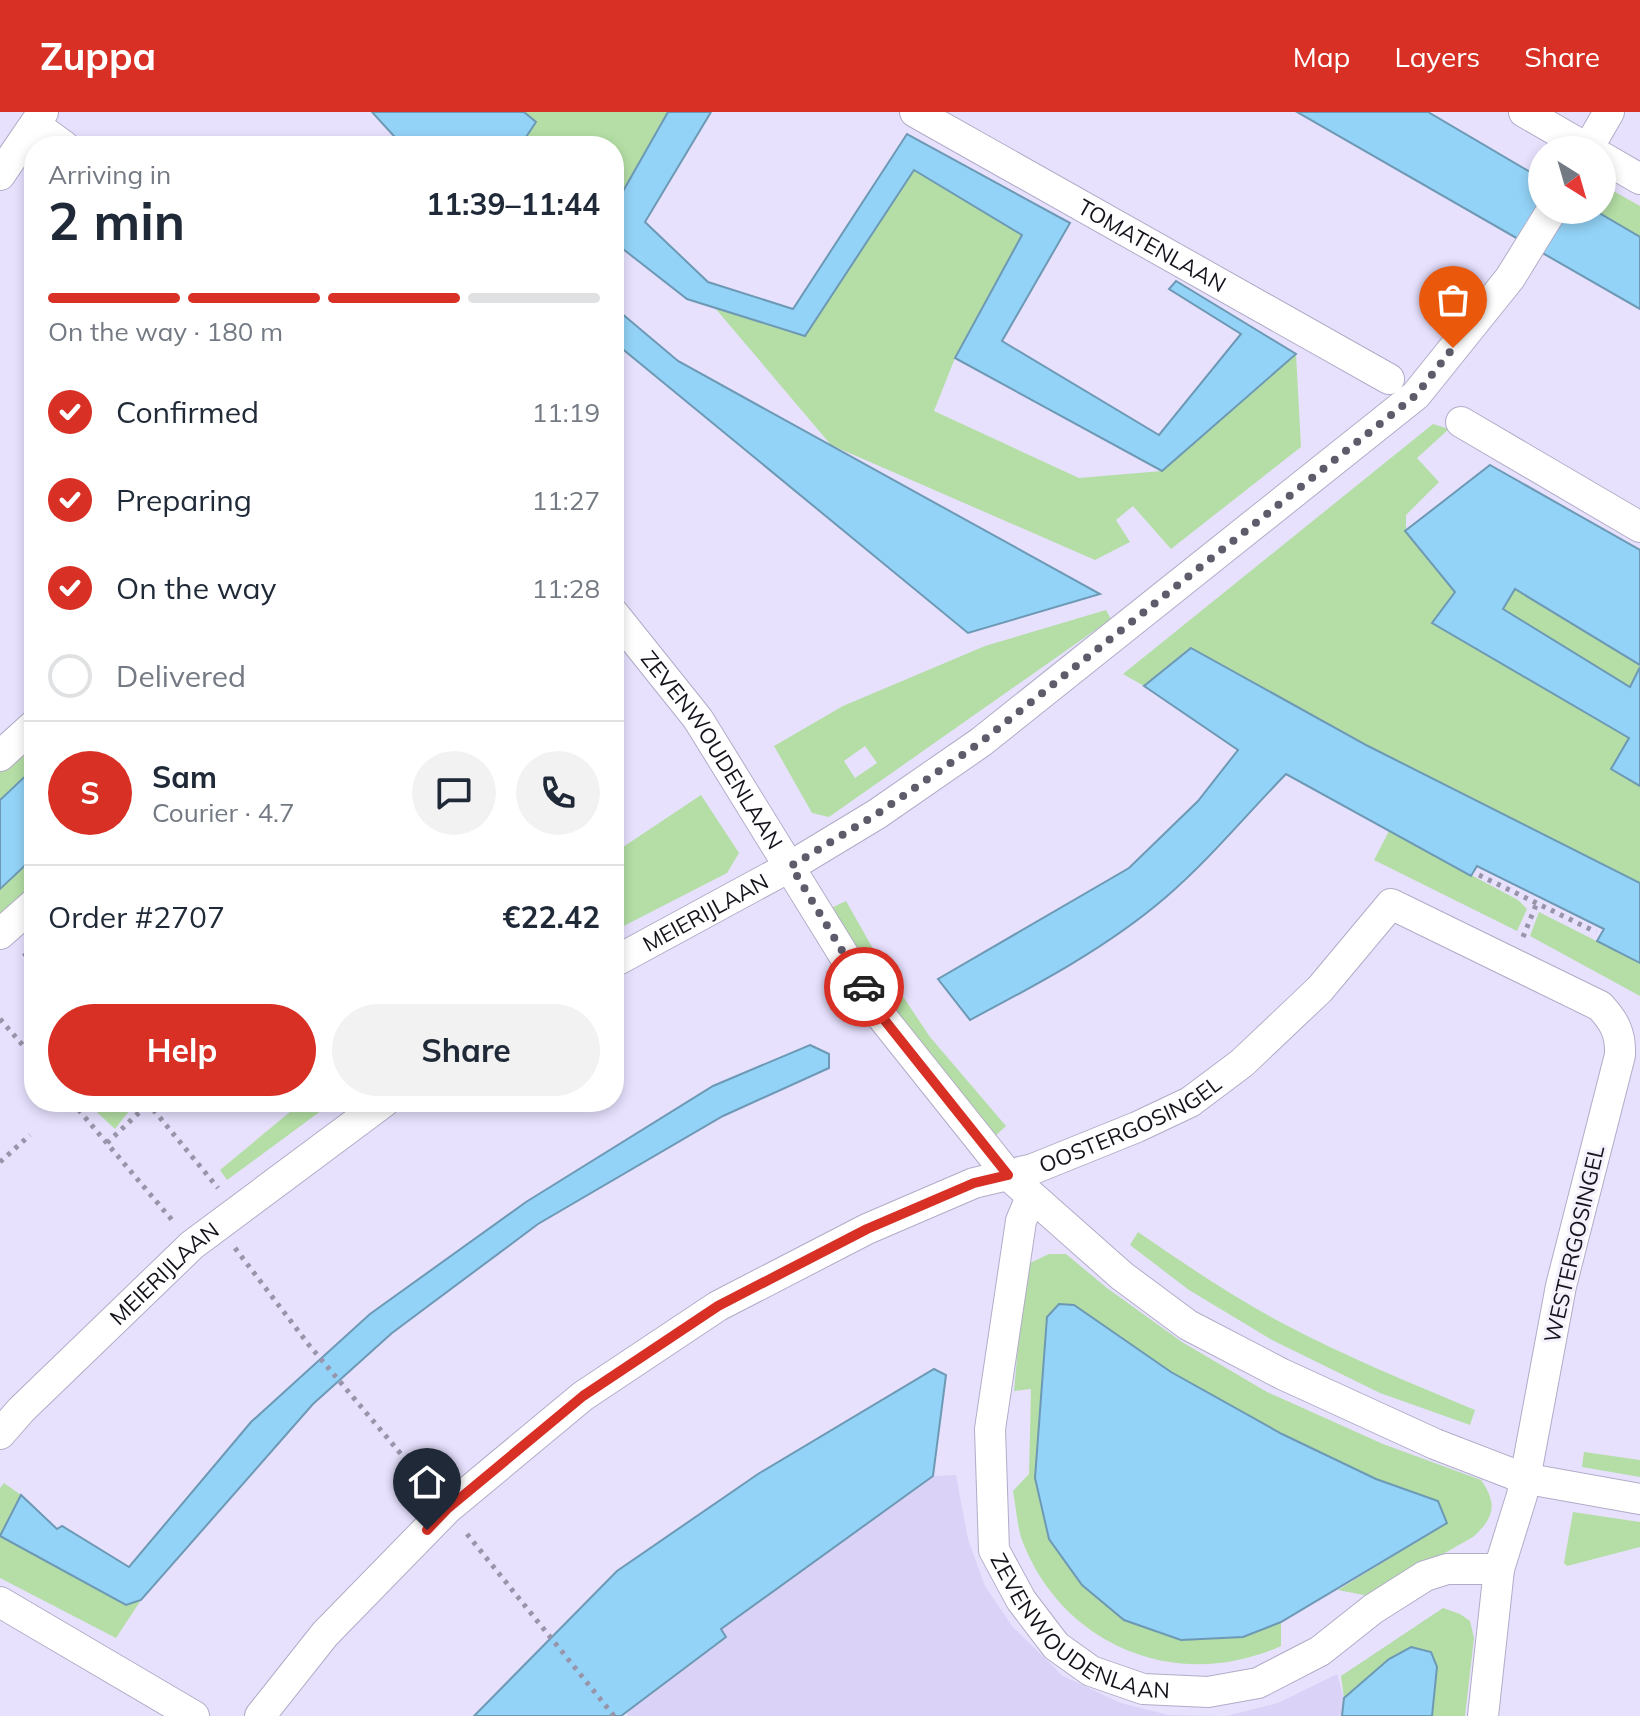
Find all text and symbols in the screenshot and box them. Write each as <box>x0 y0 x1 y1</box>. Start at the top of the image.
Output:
text: Zuppa <box>40 32 156 80</box>
text: Map <box>1293 39 1350 74</box>
text: Layers <box>1394 39 1480 74</box>
text: Share <box>1524 39 1600 74</box>
north arrow <box>1528 136 1616 224</box>
map controls <box>1528 136 1616 224</box>
text: Arriving in <box>48 158 171 191</box>
text: 11:39–11:44 <box>426 185 600 223</box>
text: 2 min <box>48 188 185 253</box>
street label: TOMATENLAAN <box>1073 193 1231 298</box>
pin <box>1419 266 1487 348</box>
icon: bag <box>1431 278 1475 322</box>
text: On the way · 180 m <box>48 315 283 348</box>
icon: check <box>48 390 92 434</box>
text: Confirmed <box>116 393 259 431</box>
text: 11:19 <box>532 396 600 429</box>
icon: check <box>48 478 92 522</box>
text: Preparing <box>116 481 252 519</box>
text: 11:27 <box>532 484 600 517</box>
icon: check <box>48 566 92 610</box>
text: On the way <box>116 569 276 607</box>
text: 11:28 <box>532 572 600 605</box>
street label: ZEVENWOUDENLAAN <box>635 645 789 854</box>
text: Delivered <box>116 657 246 695</box>
button: chat <box>412 751 496 835</box>
button: phone <box>516 751 600 835</box>
text: Sam <box>152 758 217 796</box>
text: S <box>80 774 100 812</box>
text: Courier · 4.7 <box>152 796 295 829</box>
street label: MEIERIJLAAN <box>638 867 773 958</box>
text: Order #2707 <box>48 898 225 936</box>
text: €22.42 <box>503 898 600 936</box>
courier <box>824 947 904 1027</box>
icon: car <box>842 965 886 1009</box>
button: Help <box>48 1004 316 1096</box>
button: Share <box>332 1004 600 1096</box>
street label: OOSTERGOSINGEL <box>1035 1070 1227 1179</box>
street label: WESTERGOSINGEL <box>1538 1143 1610 1345</box>
street label: MEIERIJLAAN <box>104 1216 224 1331</box>
pin <box>393 1448 461 1530</box>
icon: home <box>405 1460 449 1504</box>
street label: ZEVENWOUDENLAAN <box>984 1548 1171 1704</box>

